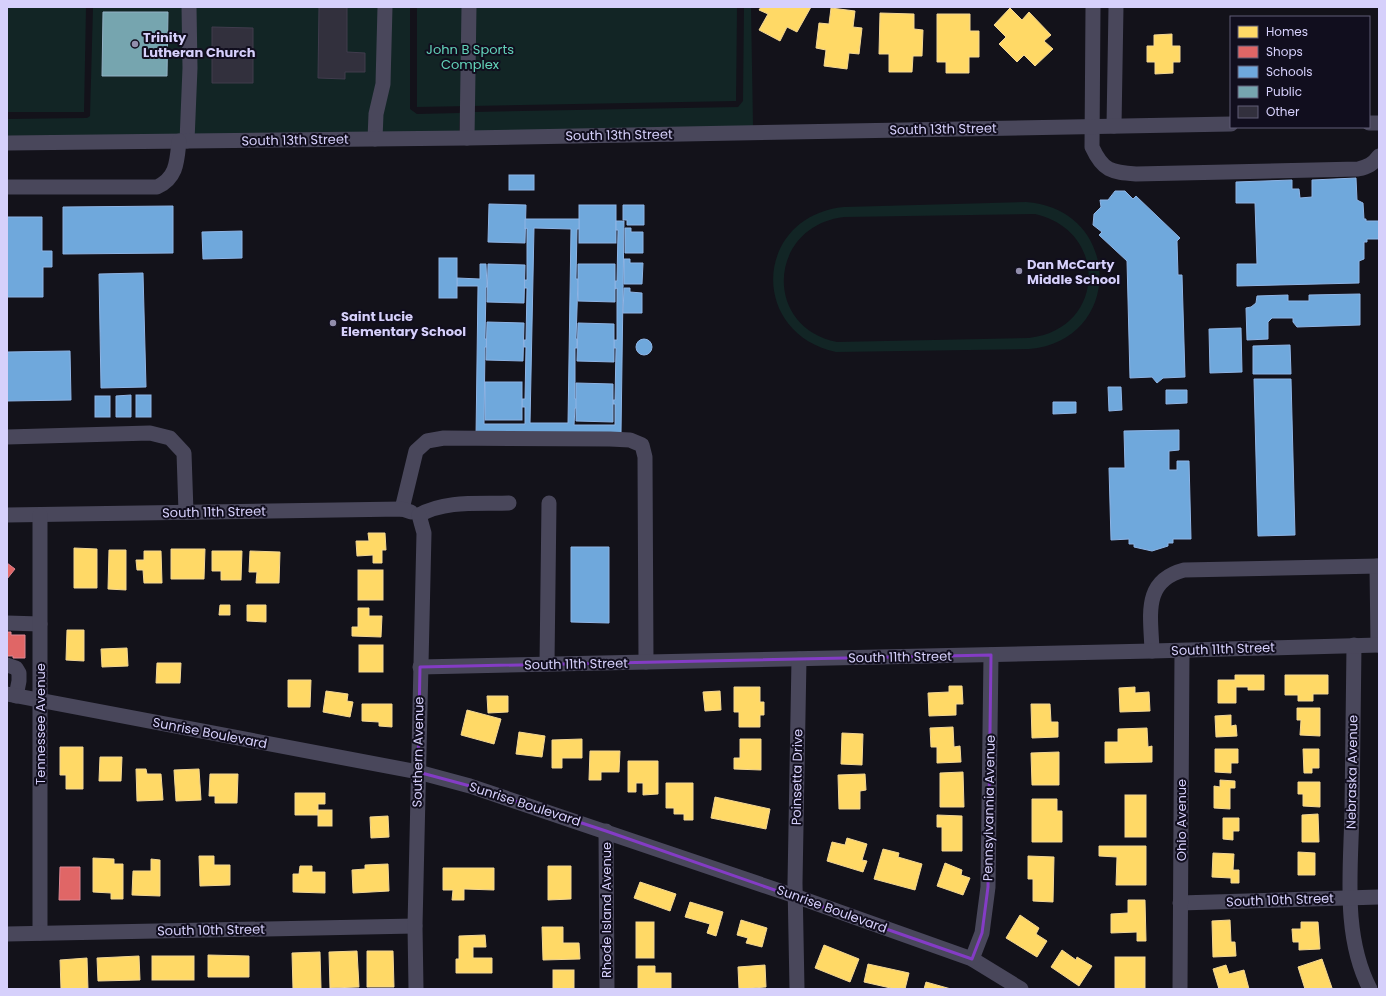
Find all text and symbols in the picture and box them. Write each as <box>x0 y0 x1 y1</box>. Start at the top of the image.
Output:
legend <box>1230 16 1370 128</box>
text: Homes <box>1266 23 1308 40</box>
place label: Trinity Lutheran Church <box>143 28 256 62</box>
marker: Trinity Lutheran Church <box>130 39 140 49</box>
park label: John B Sports Complex <box>426 40 514 74</box>
text: Shops <box>1266 43 1303 60</box>
text: Schools <box>1266 63 1313 80</box>
text: Public <box>1266 83 1302 100</box>
text: Other <box>1266 103 1300 120</box>
street label: South 13th Street <box>889 119 997 139</box>
street label: South 13th Street <box>565 125 673 145</box>
street label: South 13th Street <box>241 130 349 150</box>
place label: Dan McCarty Middle School <box>1027 255 1120 289</box>
marker: Dan McCarty Middle School <box>1014 266 1024 276</box>
place label: Saint Lucie Elementary School <box>341 307 466 341</box>
marker: Saint Lucie Elementary School <box>328 318 338 328</box>
street label: South 11th Street <box>162 502 266 522</box>
street label: South 11th Street <box>1171 638 1275 660</box>
street label: South 11th Street <box>848 647 952 667</box>
street label: South 11th Street <box>524 654 628 674</box>
street label: Tennessee Avenue <box>31 663 50 785</box>
street label: Southern Avenue <box>408 696 428 808</box>
street label: Sunrise Boulevard <box>151 713 269 753</box>
street label: Nebraska Avenue <box>1342 715 1362 829</box>
street label: Poinsetta Drive <box>787 729 807 825</box>
street label: Pennsylvannia Avenue <box>978 735 1000 881</box>
street label: Sunrise Boulevard <box>467 777 583 831</box>
street label: Ohio Avenue <box>1172 779 1191 861</box>
street label: Rhode Island Avenue <box>597 842 616 978</box>
street label: Sunrise Boulevard <box>774 880 890 938</box>
street label: South 10th Street <box>1226 889 1334 911</box>
street label: South 10th Street <box>157 920 265 940</box>

